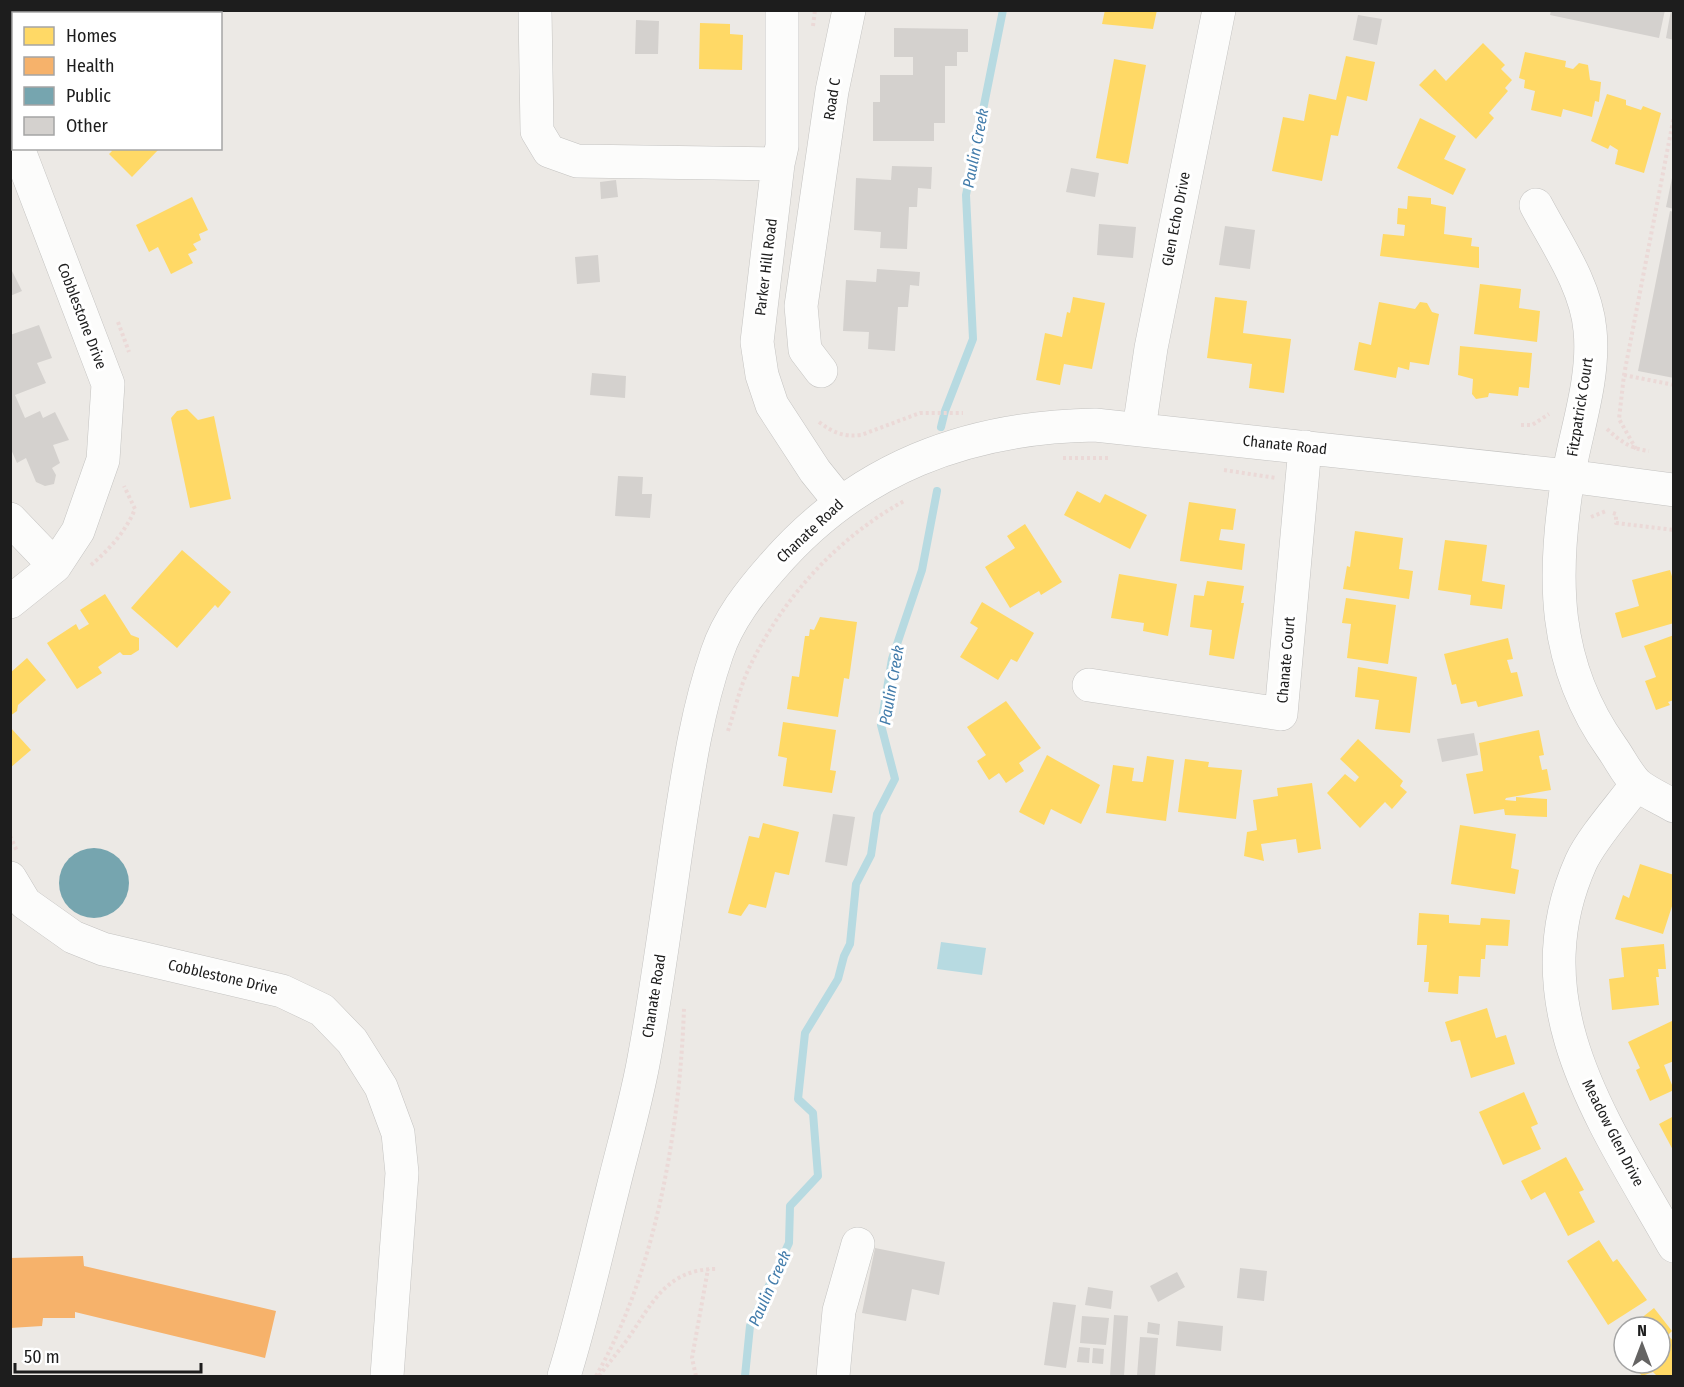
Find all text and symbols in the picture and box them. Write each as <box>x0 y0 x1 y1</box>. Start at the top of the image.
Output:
legend <box>12 12 222 150</box>
text: Homes <box>66 25 117 47</box>
text: Health <box>66 55 114 77</box>
street label: Road C <box>820 76 844 121</box>
text: Public <box>66 85 111 107</box>
water label: Paulin Creek <box>958 107 993 189</box>
text: Other <box>66 115 109 137</box>
street label: Glen Echo Drive <box>1158 170 1194 268</box>
street label: Parker Hill Road <box>751 217 781 317</box>
street label: Cobblestone Drive <box>54 260 110 372</box>
street label: Fitzpatrick Court <box>1563 356 1597 458</box>
street label: Chanate Road <box>1242 432 1328 458</box>
street label: Chanate Road <box>773 496 847 566</box>
street label: Chanate Court <box>1273 616 1299 704</box>
water label: Paulin Creek <box>875 644 908 726</box>
street label: Chanate Road <box>638 953 670 1039</box>
street label: Cobblestone Drive <box>166 956 280 998</box>
street label: Meadow Glen Drive <box>1578 1076 1648 1190</box>
water label: Paulin Creek <box>744 1247 795 1329</box>
north arrow <box>1612 1315 1672 1375</box>
text: N <box>1637 1321 1647 1340</box>
scale bar <box>15 1336 201 1374</box>
text: 50 m <box>24 1346 60 1368</box>

